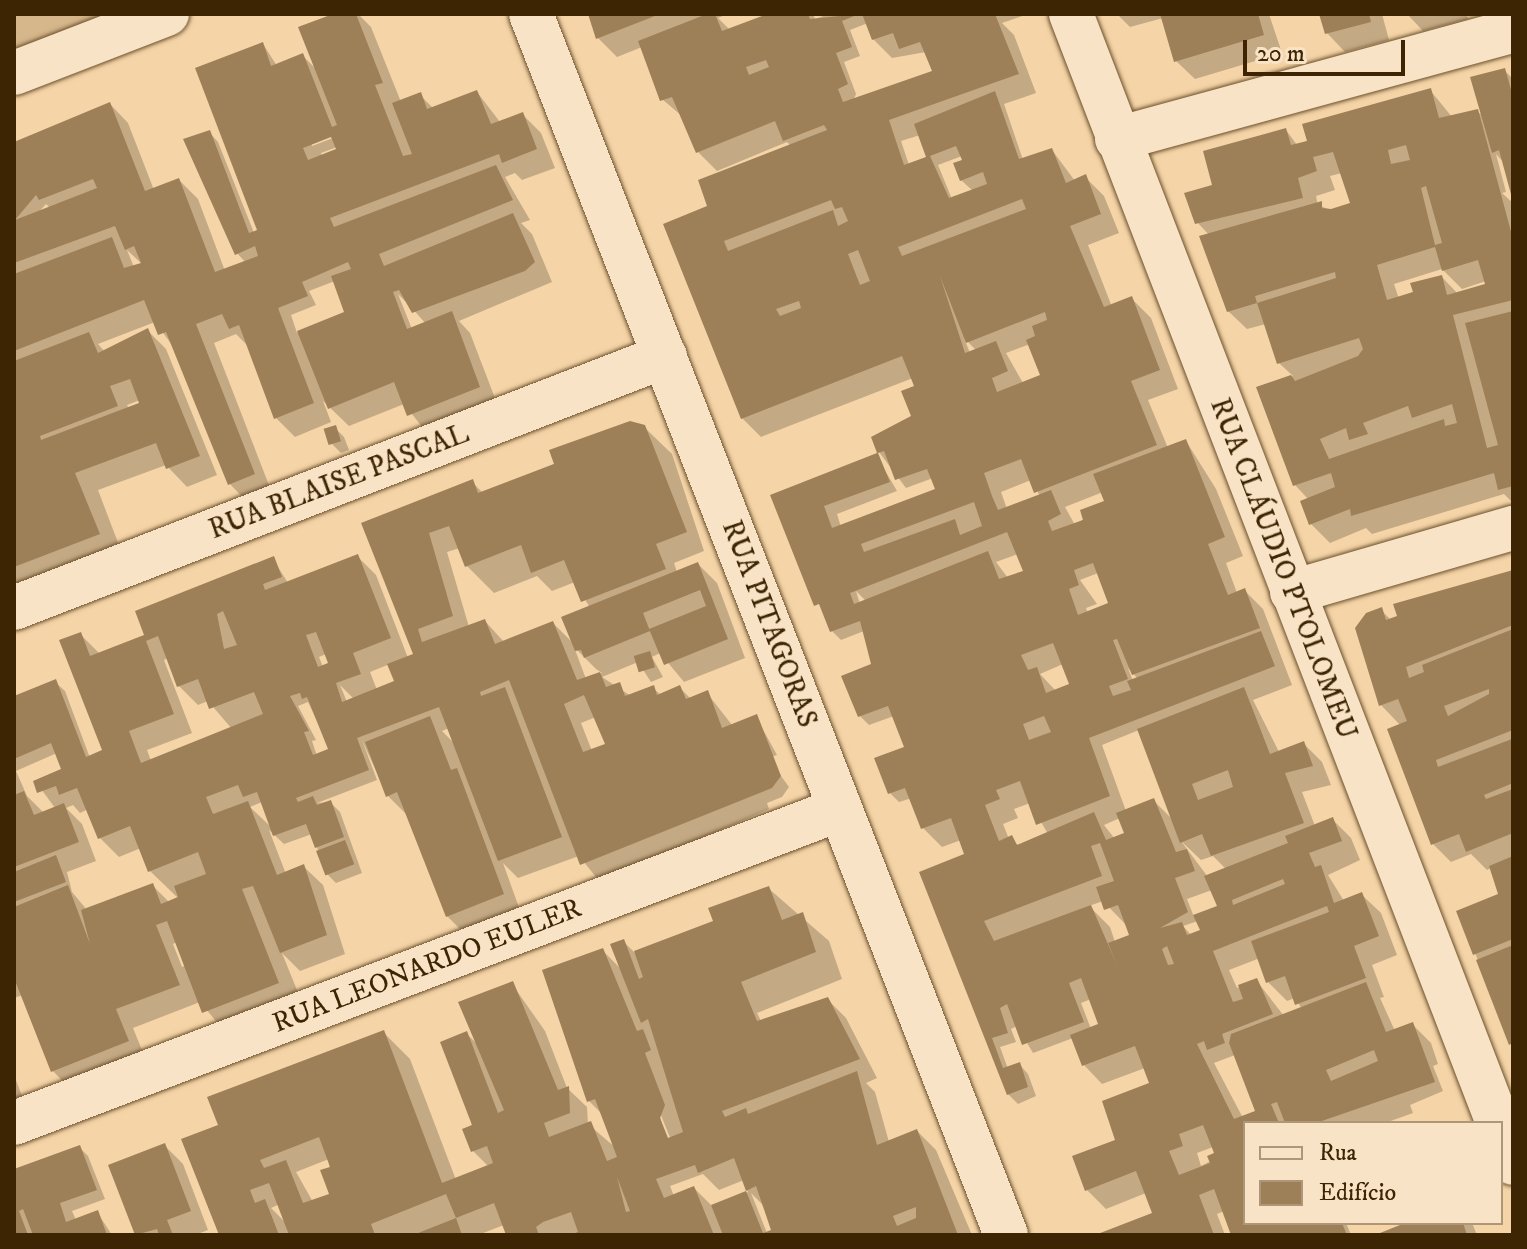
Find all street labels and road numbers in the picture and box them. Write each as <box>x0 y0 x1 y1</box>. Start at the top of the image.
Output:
street label: RUA CLÁUDIO PTOLOMEU <box>1202 394 1364 744</box>
street label: RUA BLAISE PASCAL <box>204 417 474 547</box>
street label: RUA PITAGORAS <box>714 516 824 732</box>
street label: RUA LEONARDO EULER <box>268 892 586 1040</box>

